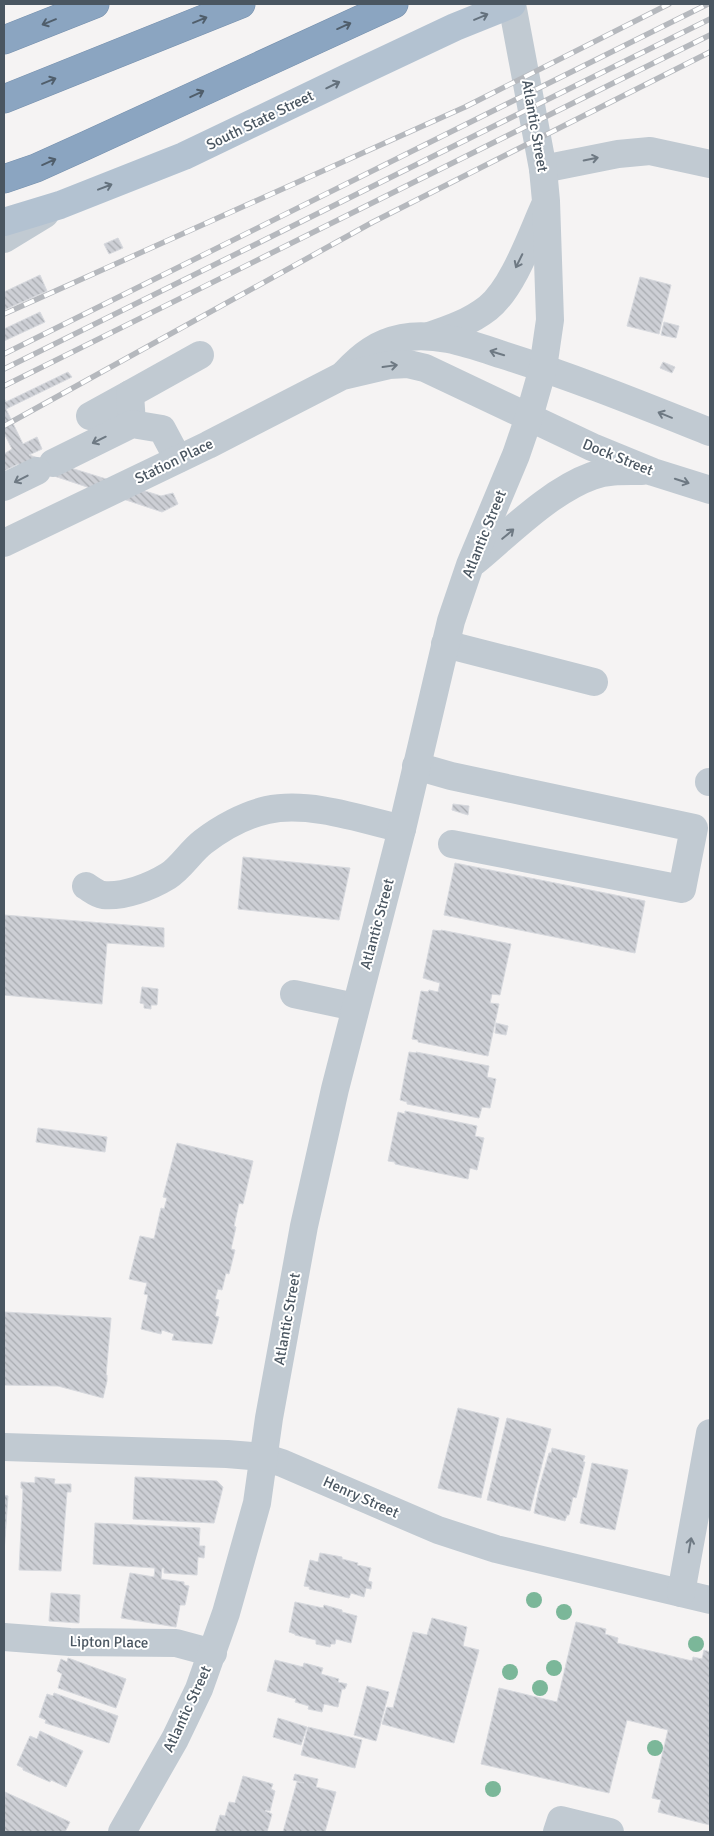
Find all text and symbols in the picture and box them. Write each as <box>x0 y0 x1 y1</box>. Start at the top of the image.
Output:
one-way arrow <box>473 11 488 21</box>
one-way arrow <box>192 15 207 25</box>
one-way arrow <box>42 18 58 27</box>
one-way arrow <box>336 21 351 30</box>
one-way arrow <box>41 76 56 85</box>
one-way arrow <box>325 79 340 89</box>
street label: Atlantic Street <box>518 79 552 173</box>
street label: South State Street <box>203 86 317 154</box>
one-way arrow <box>189 89 204 98</box>
one-way arrow <box>583 154 599 163</box>
one-way arrow <box>41 156 56 166</box>
one-way arrow <box>97 182 112 191</box>
one-way arrow <box>514 253 523 268</box>
one-way arrow <box>489 348 505 358</box>
one-way arrow <box>382 361 398 371</box>
one-way arrow <box>658 409 673 419</box>
street label: Station Place <box>132 434 216 488</box>
one-way arrow <box>92 435 107 445</box>
street label: Dock Street <box>580 435 656 479</box>
one-way arrow <box>13 474 28 484</box>
one-way arrow <box>673 476 689 486</box>
street label: Atlantic Street <box>458 487 510 581</box>
one-way arrow <box>501 528 514 539</box>
street label: Atlantic Street <box>356 877 398 971</box>
street label: Atlantic Street <box>270 1272 304 1366</box>
street label: Henry Street <box>320 1472 402 1522</box>
one-way arrow <box>685 1537 695 1553</box>
street label: Lipton Place <box>69 1632 149 1652</box>
street label: Atlantic Street <box>159 1663 215 1755</box>

